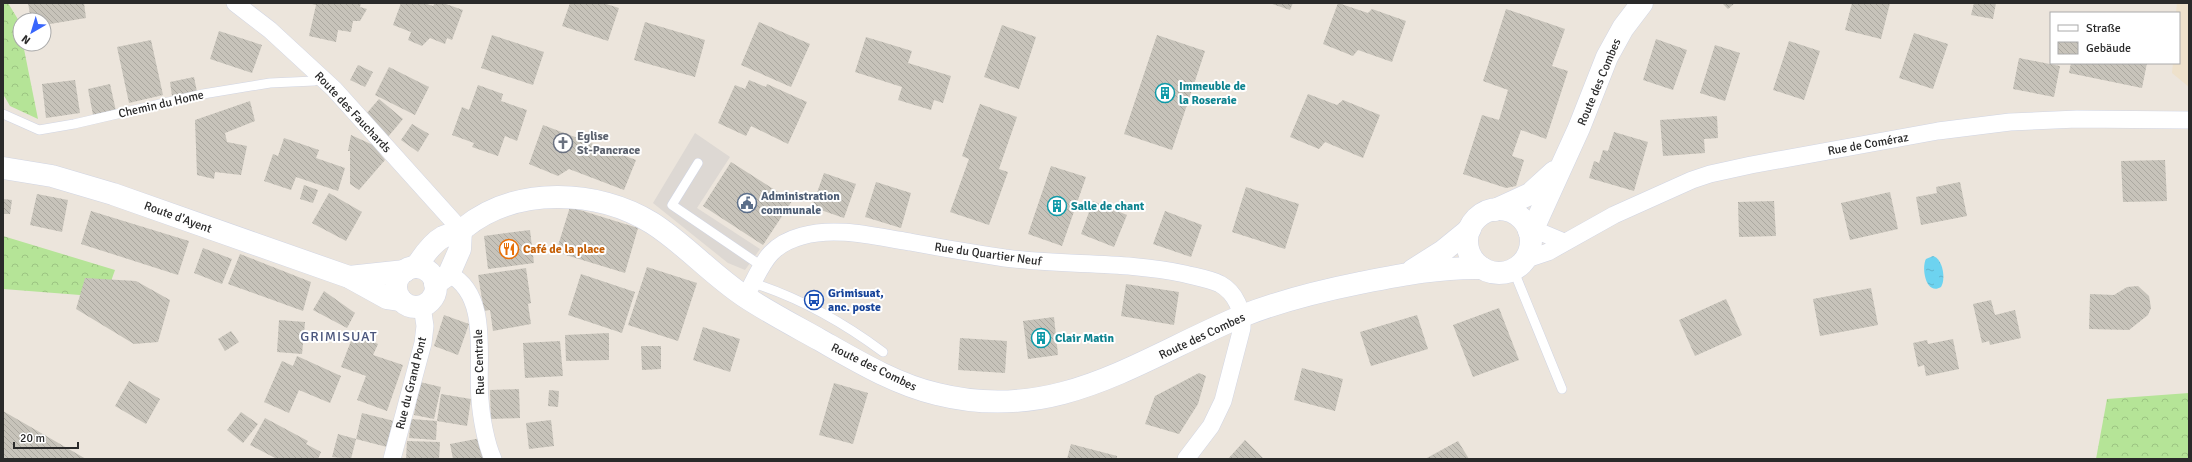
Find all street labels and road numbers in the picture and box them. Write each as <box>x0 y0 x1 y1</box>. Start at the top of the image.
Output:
street label: Route des Combes <box>1574 36 1625 128</box>
street label: Route des Fauchards <box>311 69 394 156</box>
street label: Chemin du Home <box>117 87 205 122</box>
street label: Rue de Coméraz <box>1826 130 1910 159</box>
street label: Route d'Ayent <box>142 198 214 237</box>
street label: Rue du Quartier Neuf <box>933 240 1044 270</box>
street label: Route des Combes <box>1157 310 1248 363</box>
street label: Rue Centrale <box>471 329 488 395</box>
street label: Rue du Grand Pont <box>393 335 430 431</box>
street label: Route des Combes <box>829 340 919 395</box>

